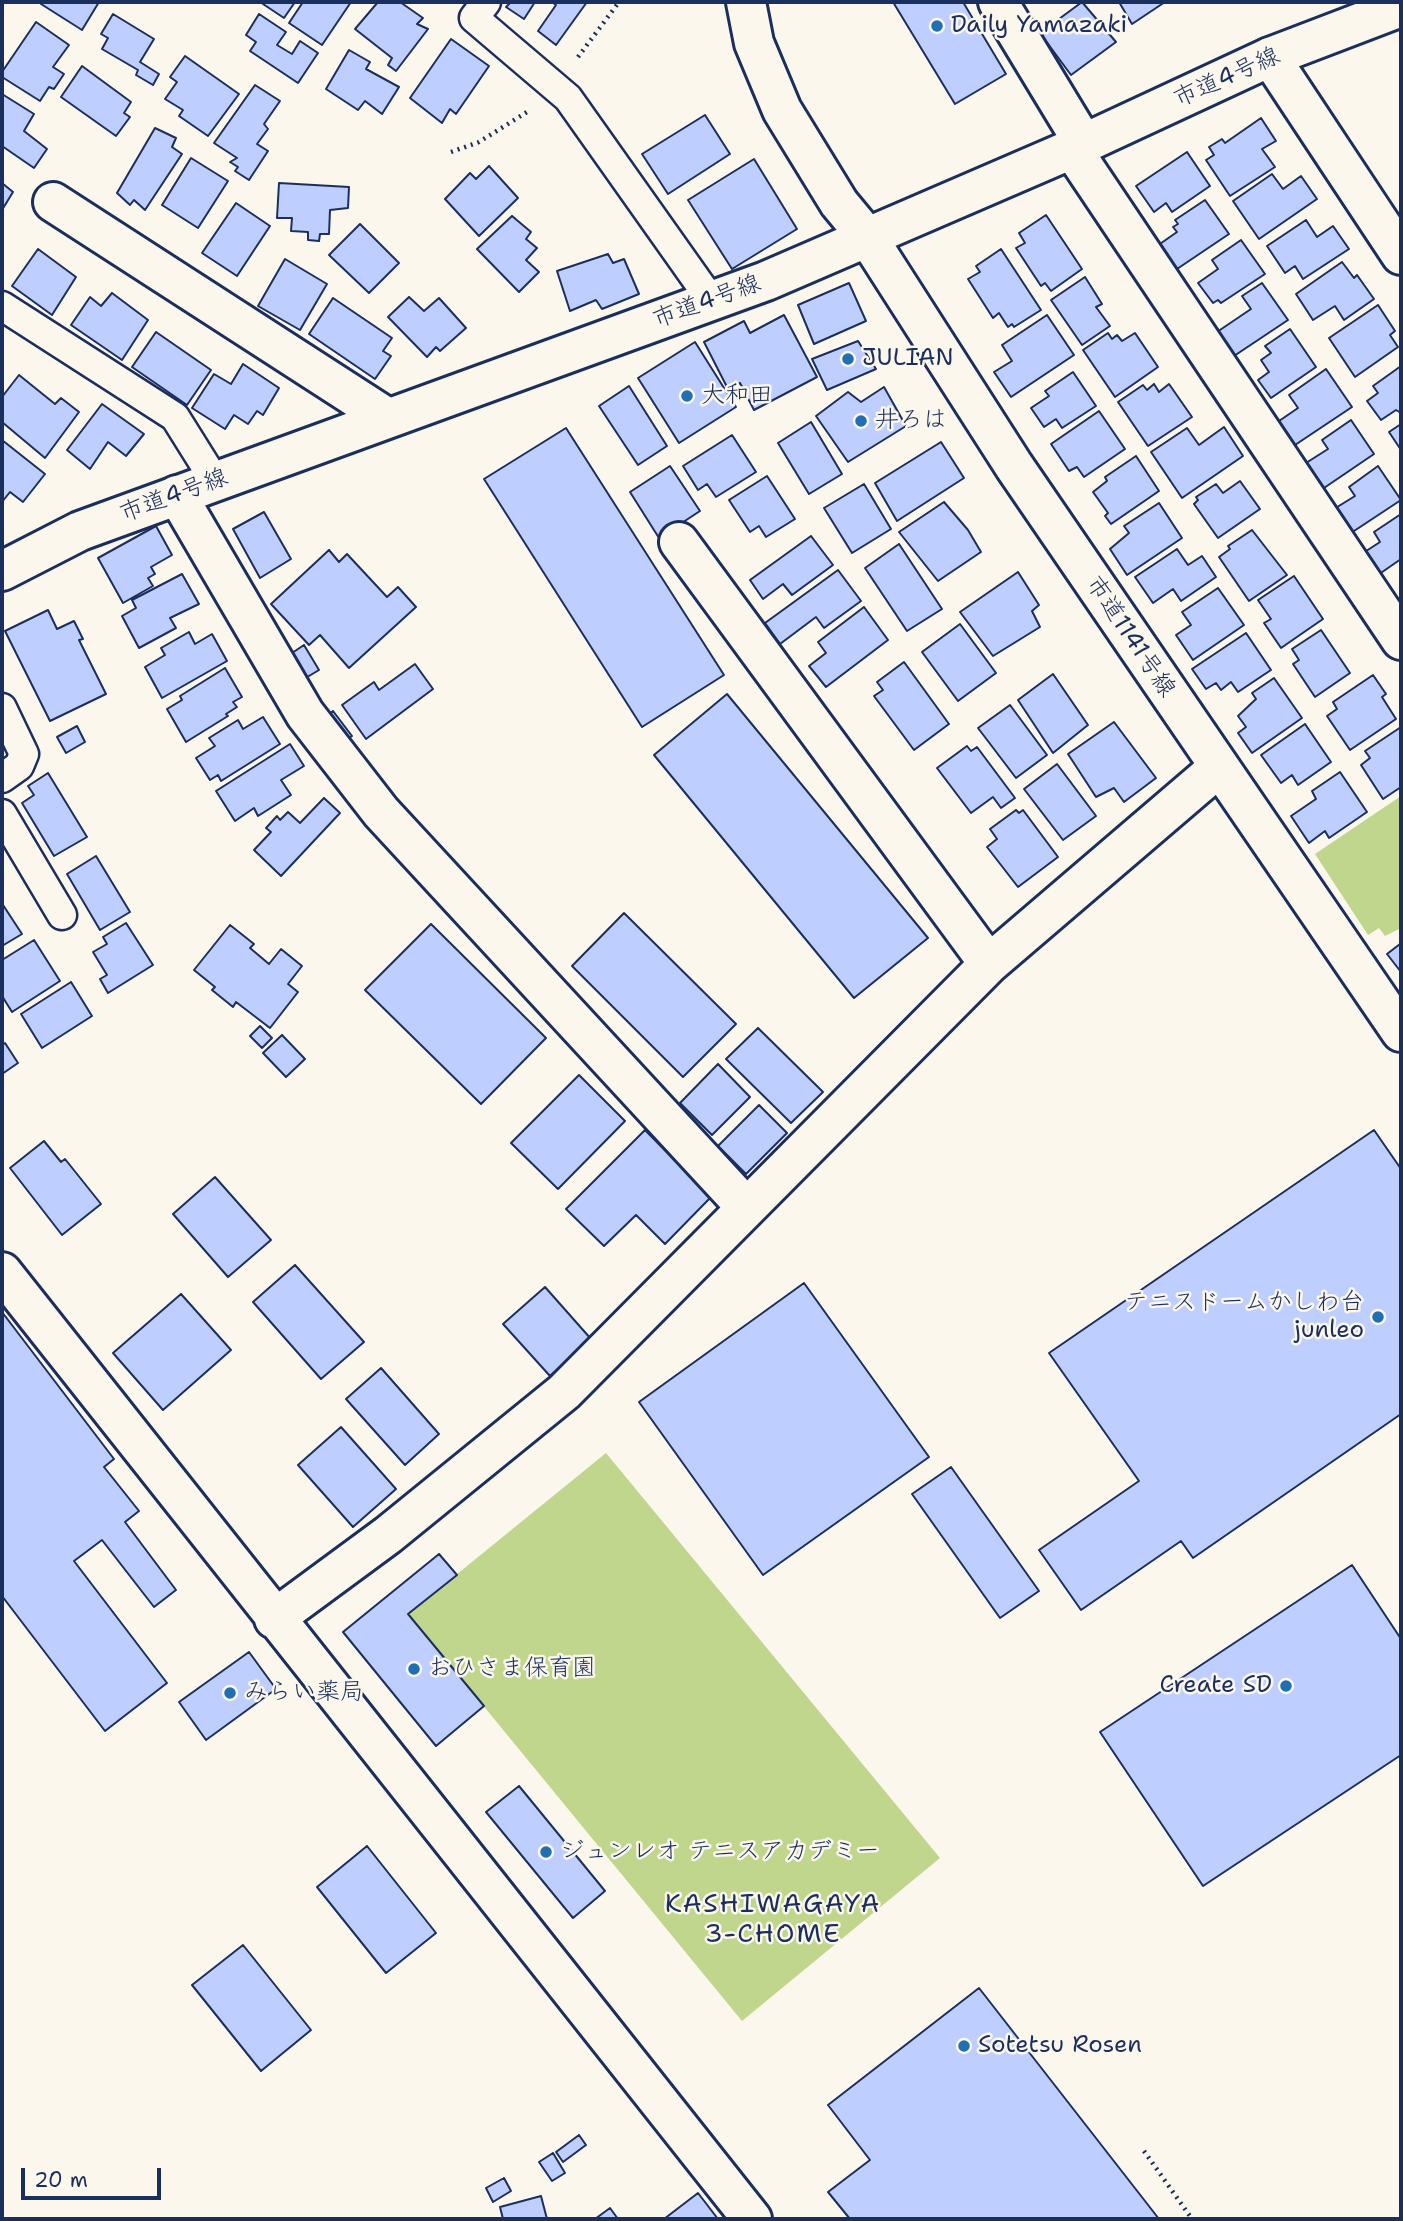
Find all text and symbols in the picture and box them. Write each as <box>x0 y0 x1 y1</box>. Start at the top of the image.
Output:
place label: Daily Yamazaki <box>951 12 1127 40</box>
marker: Daily Yamazaki <box>929 18 945 34</box>
street label: 市道4号線 <box>1170 42 1284 114</box>
street label: 市道4号線 <box>649 269 765 335</box>
place label: JULIAN <box>862 345 954 373</box>
marker: JULIAN <box>840 351 856 367</box>
place label: 大和田 <box>701 382 773 410</box>
marker: 大和田 <box>679 388 695 404</box>
place label: 井ろは <box>875 407 947 435</box>
marker: 井ろは <box>853 413 869 429</box>
street label: 市道4号線 <box>116 463 232 529</box>
street label: 市道1141号線 <box>1079 571 1181 703</box>
place label: テニスドームかしわ台 junleo <box>1124 1289 1364 1345</box>
marker: テニスドームかしわ台 junleo <box>1370 1309 1386 1325</box>
place label: おひさま保育園 <box>428 1655 596 1683</box>
marker: おひさま保育園 <box>406 1661 422 1677</box>
place label: Create SD <box>1159 1672 1272 1700</box>
marker: Create SD <box>1278 1678 1294 1694</box>
place label: みらい薬局 <box>244 1679 364 1707</box>
marker: みらい薬局 <box>222 1685 238 1701</box>
place label: ジュンレオ テニスアカデミー <box>560 1838 880 1866</box>
marker: ジュンレオ テニスアカデミー <box>538 1844 554 1860</box>
district label: KASHIWAGAYA 3-CHOME <box>666 1889 880 1951</box>
place label: Sotetsu Rosen <box>978 2032 1142 2060</box>
marker: Sotetsu Rosen <box>956 2038 972 2054</box>
scale bar <box>24 2154 164 2198</box>
text: 20 m <box>34 2166 88 2194</box>

